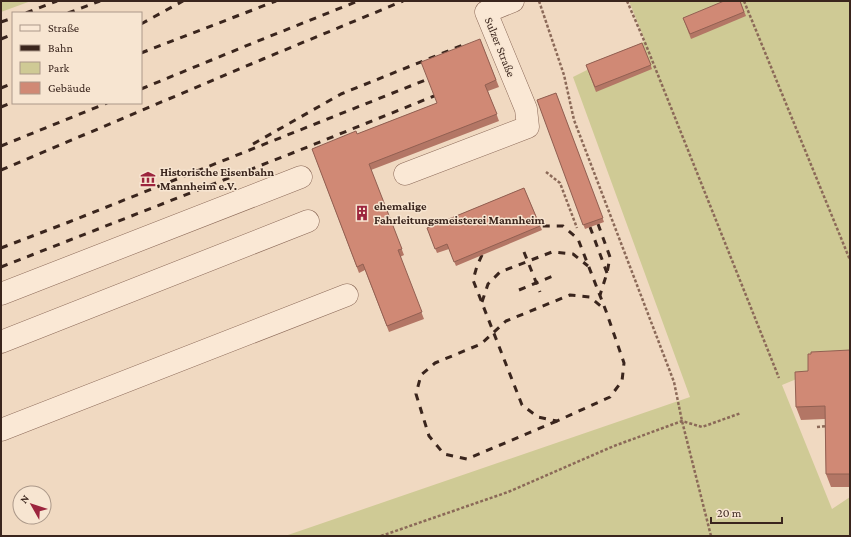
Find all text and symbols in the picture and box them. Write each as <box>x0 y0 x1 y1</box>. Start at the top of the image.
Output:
legend <box>12 12 142 104</box>
street label: Sulzer Straße <box>482 15 518 79</box>
text: Straße <box>48 21 79 35</box>
text: Bahn <box>48 41 74 55</box>
text: Park <box>48 61 70 75</box>
text: Gebäude <box>48 81 90 95</box>
place label: Historische Eisenbahn Mannheim e.V. <box>160 165 274 193</box>
museum icon: Historische Eisenbahn Mannheim e.V. <box>139 170 157 188</box>
place label: ehemalige Fahrleitungsmeisterei Mannheim <box>374 199 546 227</box>
building icon: ehemalige Fahrleitungsmeisterei Mannheim <box>353 204 371 222</box>
north arrow <box>12 485 52 525</box>
text: N <box>17 492 32 505</box>
scale bar <box>711 499 782 525</box>
text: 20 m <box>717 506 742 520</box>

